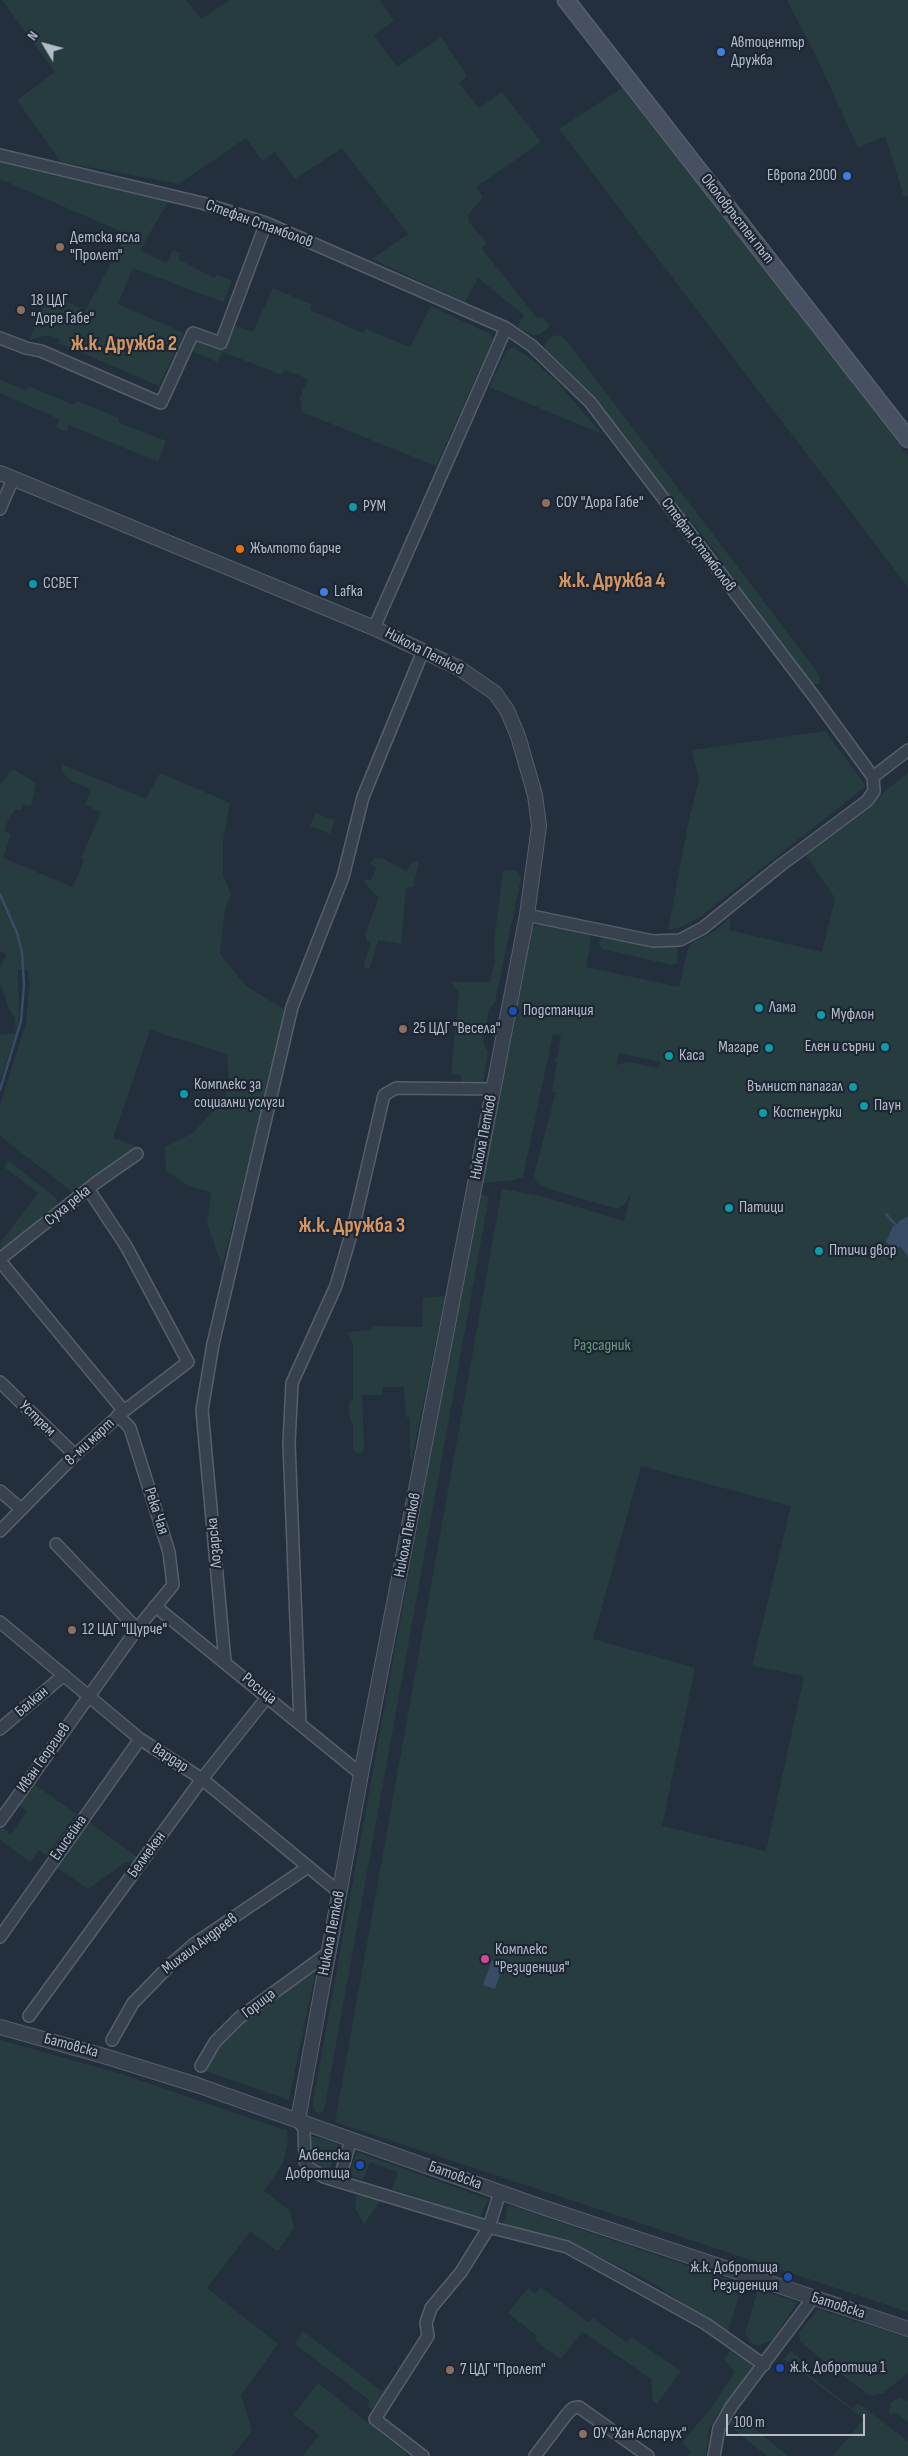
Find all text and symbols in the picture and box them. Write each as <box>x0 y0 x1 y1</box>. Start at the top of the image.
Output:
north arrow <box>20 20 70 70</box>
text: N <box>24 28 42 44</box>
place label: Автоцентър Дружба <box>731 33 805 71</box>
marker: Автоцентър Дружба <box>715 46 727 58</box>
place label: Европа 2000 <box>767 166 837 186</box>
street label: Околовръстен път <box>696 170 778 268</box>
marker: Европа 2000 <box>841 170 853 182</box>
street label: Стефан Стамболов <box>203 196 315 252</box>
place label: Детска ясла "Пролет" <box>70 228 140 266</box>
marker: Детска ясла "Пролет" <box>54 241 66 253</box>
place label: 18 ЦДГ "Доре Габе" <box>31 291 94 329</box>
marker: 18 ЦДГ "Доре Габе" <box>15 304 27 316</box>
district label: ж.к. Дружба 2 <box>71 332 177 358</box>
place label: СОУ "Дора Габе" <box>556 493 644 513</box>
street label: Стефан Стамболов <box>656 494 740 596</box>
place label: РУМ <box>363 497 386 517</box>
marker: СОУ "Дора Габе" <box>540 497 552 509</box>
marker: РУМ <box>347 501 359 513</box>
place label: Жълтото барче <box>250 539 341 559</box>
marker: Жълтото барче <box>234 543 246 555</box>
district label: ж.к. Дружба 4 <box>559 569 665 595</box>
place label: ССВЕТ <box>43 574 79 594</box>
marker: ССВЕТ <box>27 578 39 590</box>
place label: Lafka <box>334 582 363 602</box>
marker: Lafka <box>318 586 330 598</box>
street label: Никола Петков <box>381 624 467 680</box>
place label: Лама <box>769 998 796 1018</box>
place label: Подстанция <box>523 1001 594 1021</box>
marker: Лама <box>753 1002 765 1014</box>
marker: Подстанция <box>507 1005 519 1017</box>
place label: Муфлон <box>831 1005 874 1025</box>
marker: Муфлон <box>815 1009 827 1021</box>
place label: 25 ЦДГ "Весела" <box>413 1019 501 1039</box>
marker: 25 ЦДГ "Весела" <box>397 1023 409 1035</box>
place label: Елен и сърни <box>805 1037 875 1057</box>
place label: Магаре <box>718 1038 759 1058</box>
marker: Елен и сърни <box>879 1041 891 1053</box>
marker: Магаре <box>763 1042 775 1054</box>
place label: Каса <box>679 1046 705 1066</box>
marker: Каса <box>663 1050 675 1062</box>
place label: Комплекс за социални услуги <box>194 1075 285 1113</box>
place label: Вълнист папагал <box>747 1077 843 1097</box>
marker: Вълнист папагал <box>847 1081 859 1093</box>
marker: Комплекс за социални услуги <box>178 1088 190 1100</box>
street label: Никола Петков <box>466 1093 502 1181</box>
place label: Паун <box>874 1096 901 1116</box>
marker: Паун <box>858 1100 870 1112</box>
place label: Костенурки <box>773 1103 842 1123</box>
marker: Костенурки <box>757 1107 769 1119</box>
street label: Суха река <box>41 1182 95 1230</box>
place label: Патици <box>739 1198 784 1218</box>
marker: Патици <box>723 1202 735 1214</box>
district label: ж.к. Дружба 3 <box>299 1214 405 1240</box>
place label: Птичи двор <box>829 1241 896 1261</box>
marker: Птичи двор <box>813 1245 825 1257</box>
park label: Разсадник <box>574 1336 630 1356</box>
street label: Устрем <box>15 1397 59 1441</box>
street label: 8-ми март <box>61 1414 119 1470</box>
street label: Река Чая <box>139 1485 173 1537</box>
street label: Никола Петков <box>390 1491 426 1579</box>
street label: Лозарска <box>203 1517 227 1569</box>
place label: 12 ЦДГ "Щурче" <box>82 1620 167 1640</box>
marker: 12 ЦДГ "Щурче" <box>66 1624 78 1636</box>
street label: Росица <box>238 1669 280 1709</box>
street label: Балкан <box>11 1683 53 1721</box>
street label: Иван Георгиев <box>13 1720 75 1796</box>
street label: Вардар <box>148 1739 192 1777</box>
street label: Елисейна <box>46 1812 92 1864</box>
street label: Белмекен <box>124 1828 170 1882</box>
street label: Никола Петков <box>314 1889 350 1977</box>
street label: Михаил Андреев <box>158 1909 242 1979</box>
place label: Комплекс "Резиденция" <box>495 1940 569 1978</box>
marker: Комплекс "Резиденция" <box>479 1953 491 1965</box>
street label: Горица <box>238 1985 280 2023</box>
street label: Батовска <box>42 2030 100 2062</box>
place label: Албенска Добротица <box>286 2146 350 2184</box>
street label: Батовска <box>426 2158 484 2194</box>
marker: Албенска Добротица <box>354 2159 366 2171</box>
place label: ж.к. Добротица Резиденция <box>691 2258 778 2296</box>
marker: ж.к. Добротица Резиденция <box>782 2271 794 2283</box>
street label: Батовска <box>809 2288 867 2324</box>
place label: ж.к. Добротица 1 <box>790 2358 886 2378</box>
place label: 7 ЦДГ "Пролет" <box>460 2360 546 2380</box>
marker: ж.к. Добротица 1 <box>774 2362 786 2374</box>
marker: 7 ЦДГ "Пролет" <box>444 2364 456 2376</box>
scale bar <box>728 2404 867 2436</box>
text: 100 m <box>734 2413 765 2432</box>
place label: ОУ "Хан Аспарух" <box>593 2424 686 2444</box>
marker: ОУ "Хан Аспарух" <box>577 2428 589 2440</box>

